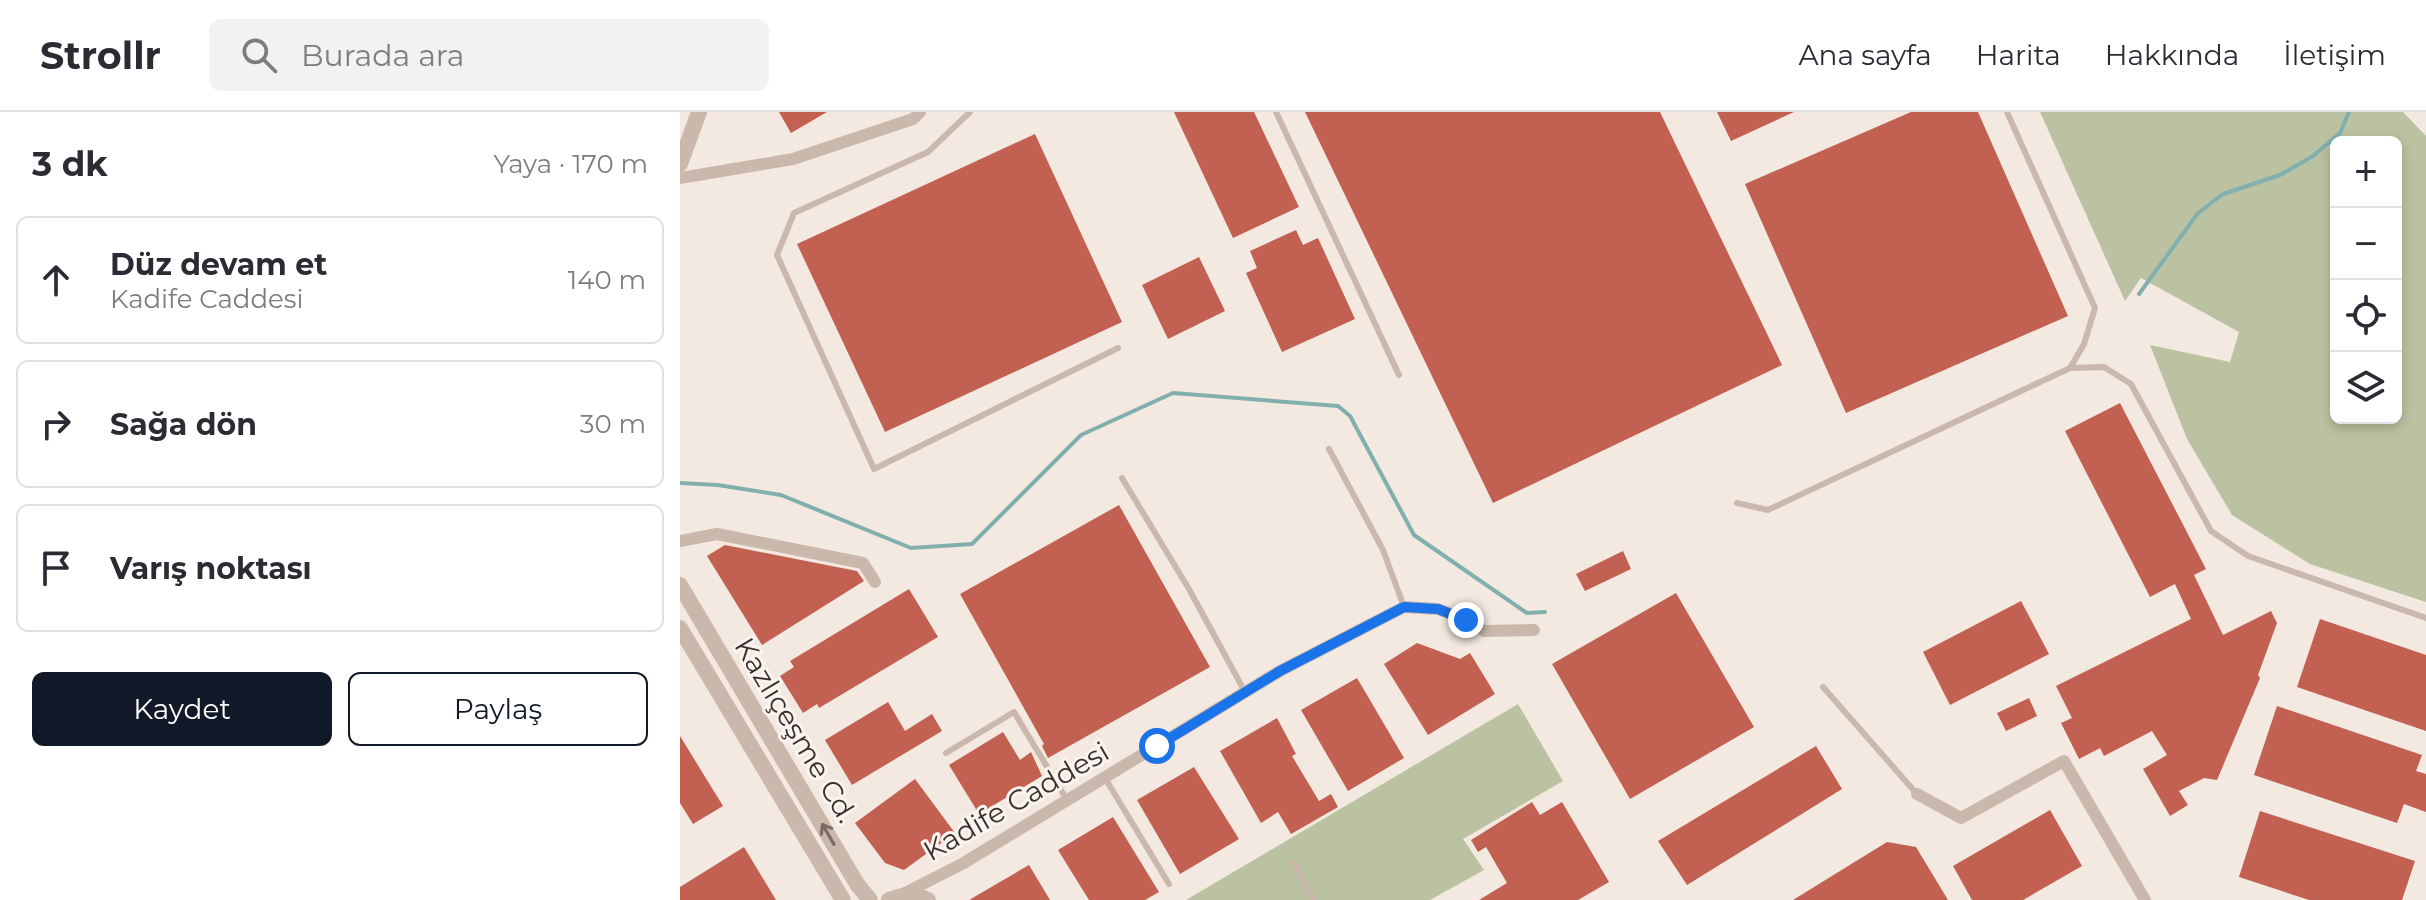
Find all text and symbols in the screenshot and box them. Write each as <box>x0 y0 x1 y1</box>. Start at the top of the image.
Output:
search box <box>209 19 769 91</box>
text: Strollr <box>40 32 161 79</box>
icon: search <box>237 33 281 77</box>
text: Burada ara <box>301 37 464 74</box>
text: Ana sayfa <box>1798 38 1932 72</box>
text: Harita <box>1976 38 2061 72</box>
text: Hakkında <box>2105 38 2239 72</box>
text: İletişim <box>2283 38 2386 72</box>
map controls <box>2330 136 2402 424</box>
button: + <box>2330 136 2402 208</box>
text: 3 dk <box>32 143 108 185</box>
text: Yaya · 170 m <box>493 148 648 180</box>
button: − <box>2330 208 2402 280</box>
text: Düz devam et <box>110 246 327 283</box>
icon: ahead <box>34 258 78 302</box>
text: 140 m <box>568 264 646 296</box>
button: locate <box>2330 280 2402 352</box>
text: Kadife Caddesi <box>110 283 303 315</box>
button: layers <box>2330 352 2402 424</box>
icon: right <box>34 402 78 446</box>
text: Sağa dön <box>110 406 257 443</box>
text: 30 m <box>580 408 646 440</box>
icon: arrive <box>34 546 78 590</box>
text: Varış noktası <box>110 550 312 587</box>
route end <box>1448 602 1484 638</box>
street label: Kazlıçeşme Cd. <box>727 631 865 829</box>
button: Kaydet <box>32 672 332 746</box>
button: Paylaş <box>348 672 648 746</box>
route start <box>1139 728 1175 764</box>
street label: Kadife Caddesi <box>917 734 1115 868</box>
one-way arrow <box>820 823 835 847</box>

